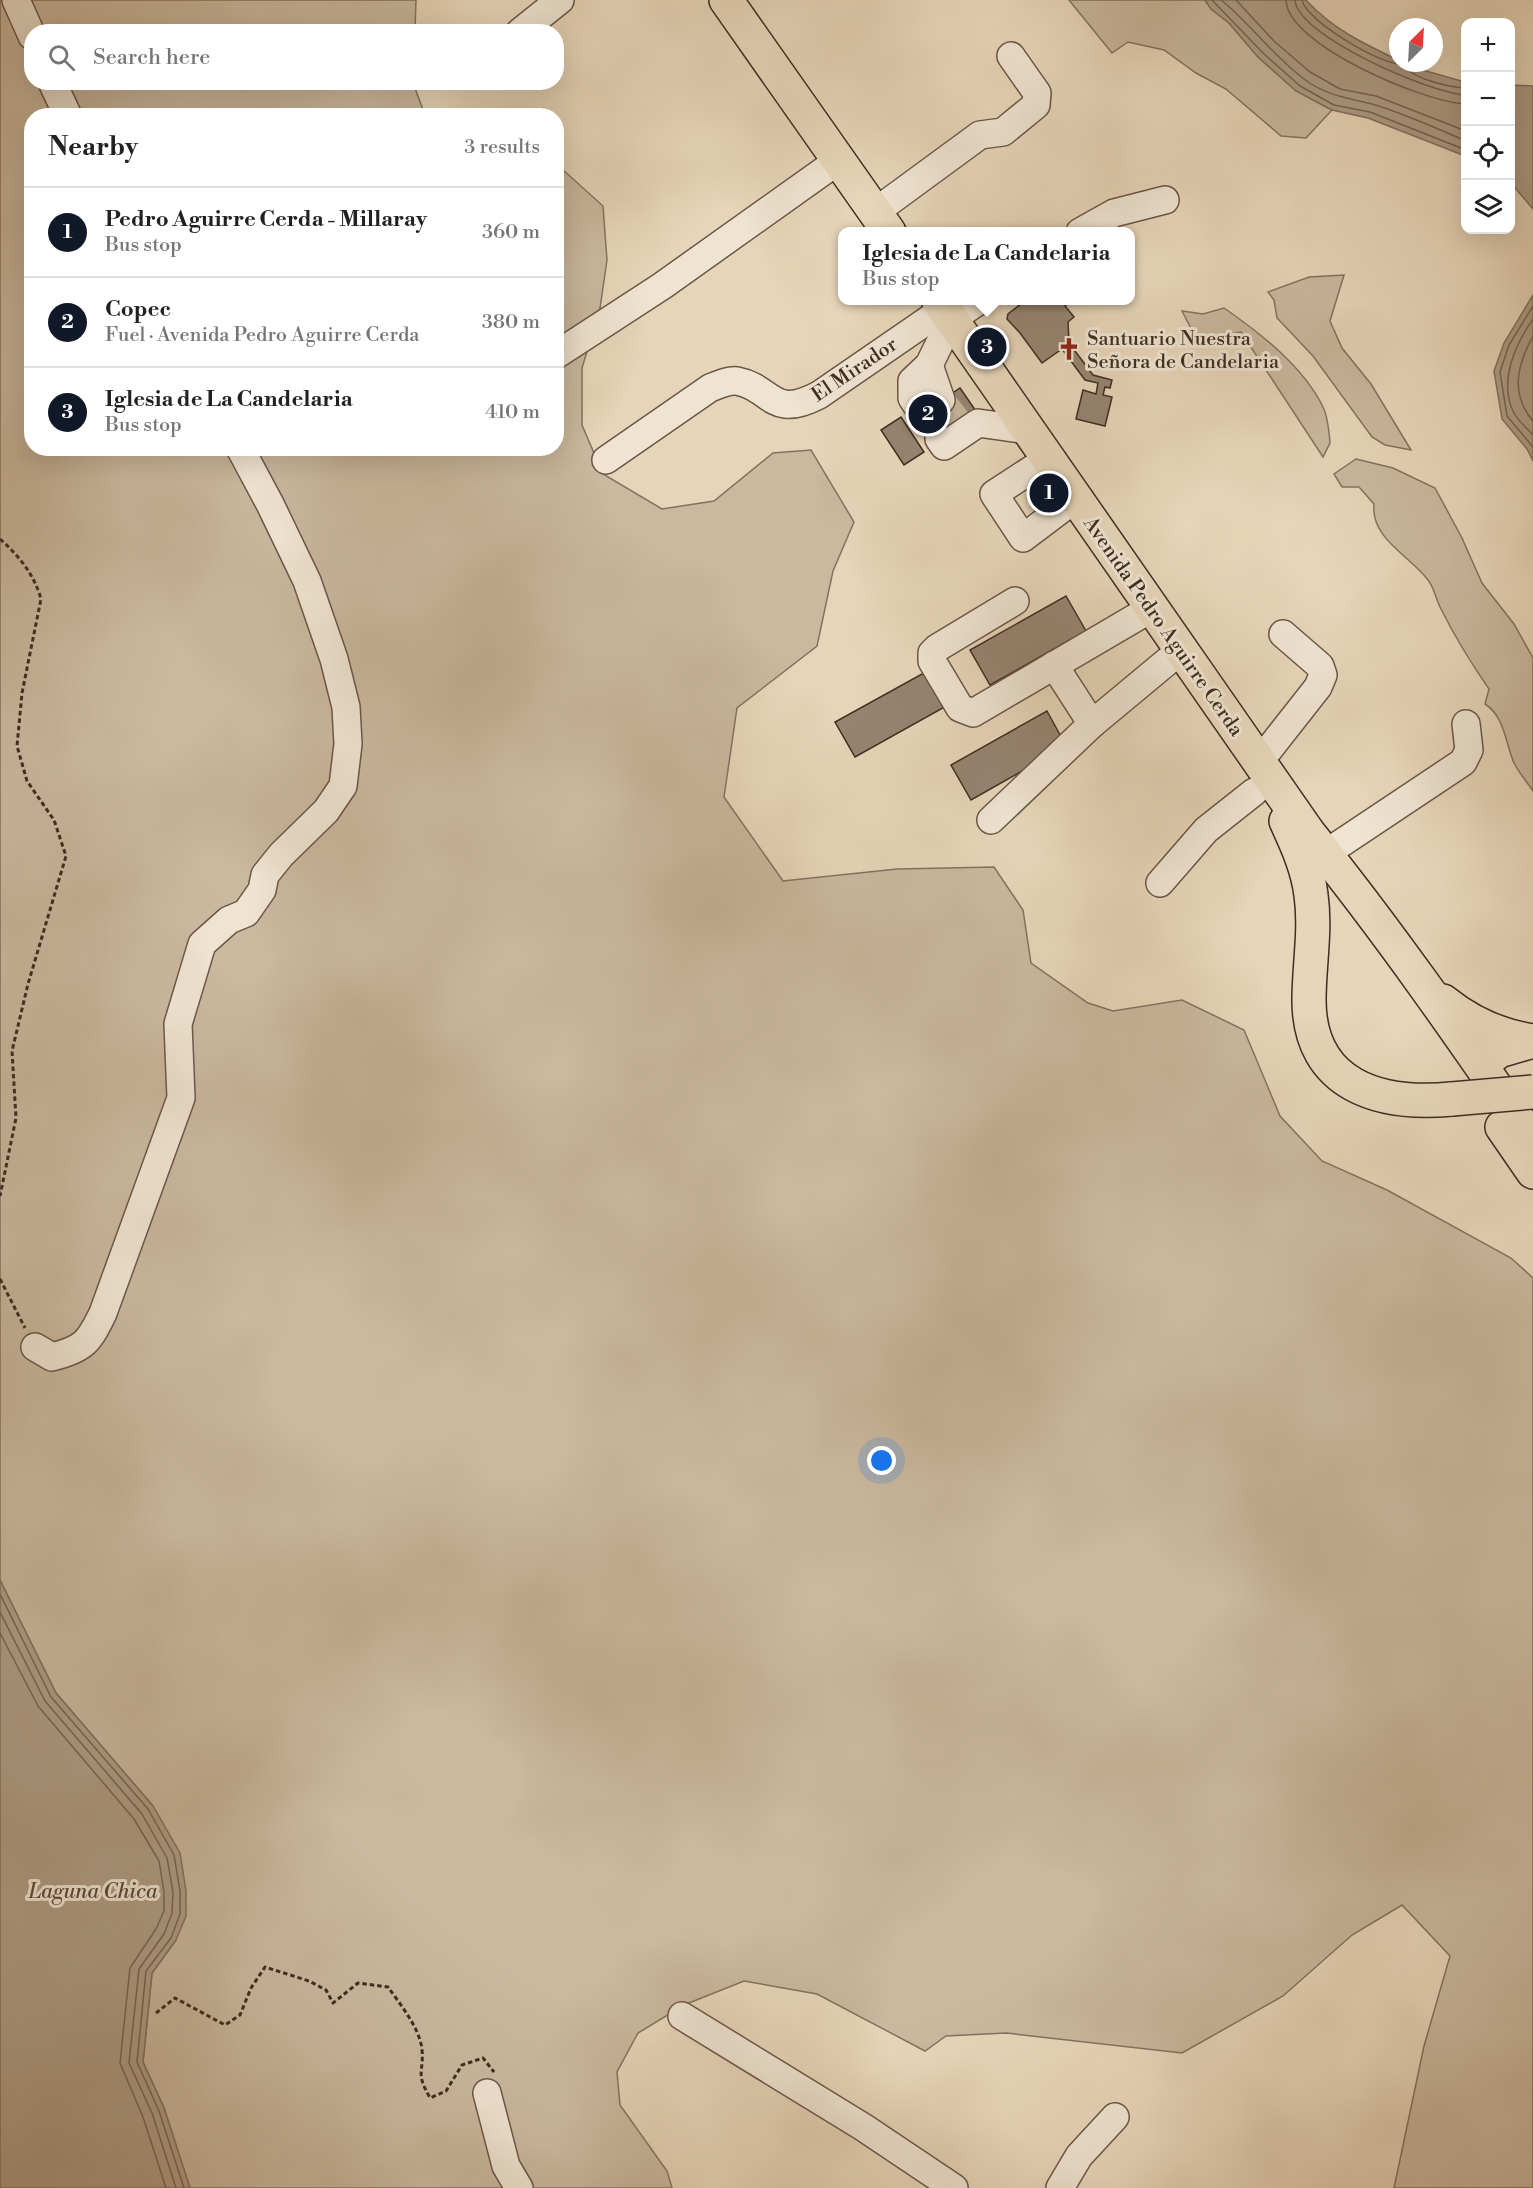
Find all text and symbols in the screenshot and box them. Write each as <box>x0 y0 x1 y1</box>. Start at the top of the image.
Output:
north arrow <box>1389 18 1443 72</box>
map controls <box>1461 18 1515 234</box>
button: + <box>1461 18 1515 72</box>
search box <box>24 24 564 90</box>
icon: search <box>45 41 78 74</box>
text: Search here <box>93 44 210 71</box>
button: − <box>1461 72 1515 126</box>
button: locate <box>1461 126 1515 180</box>
text: Nearby <box>48 131 138 163</box>
text: 3 results <box>464 135 540 160</box>
button: layers <box>1461 180 1515 234</box>
text: Pedro Aguirre Cerda - Millaray <box>105 206 427 233</box>
text: 1 <box>63 220 72 245</box>
text: 360 m <box>482 220 540 245</box>
popup <box>838 227 1135 305</box>
text: Bus stop <box>105 233 182 258</box>
text: Iglesia de La Candelaria <box>863 240 1110 267</box>
text: Bus stop <box>863 267 940 292</box>
text: Copec <box>105 296 171 323</box>
text: 2 <box>61 310 74 335</box>
text: 380 m <box>482 310 540 335</box>
text: Fuel · Avenida Pedro Aguirre Cerda <box>105 323 419 348</box>
pin: 3 <box>968 324 1006 370</box>
place label: Santuario Nuestra Señora de Candelaria <box>1087 327 1280 375</box>
street label: El Mirador <box>807 332 903 408</box>
church icon: Santuario Nuestra Señora de Candelaria <box>1056 336 1082 362</box>
text: Iglesia de La Candelaria <box>105 386 353 413</box>
pin: 2 <box>908 392 948 436</box>
text: 3 <box>61 400 74 425</box>
text: 410 m <box>485 400 540 425</box>
text: Bus stop <box>105 413 182 438</box>
pin: 1 <box>1030 470 1068 516</box>
street label: Avenida Pedro Aguirre Cerda <box>1077 511 1249 742</box>
your location <box>867 1446 896 1475</box>
water label: Laguna Chica <box>27 1879 158 1905</box>

